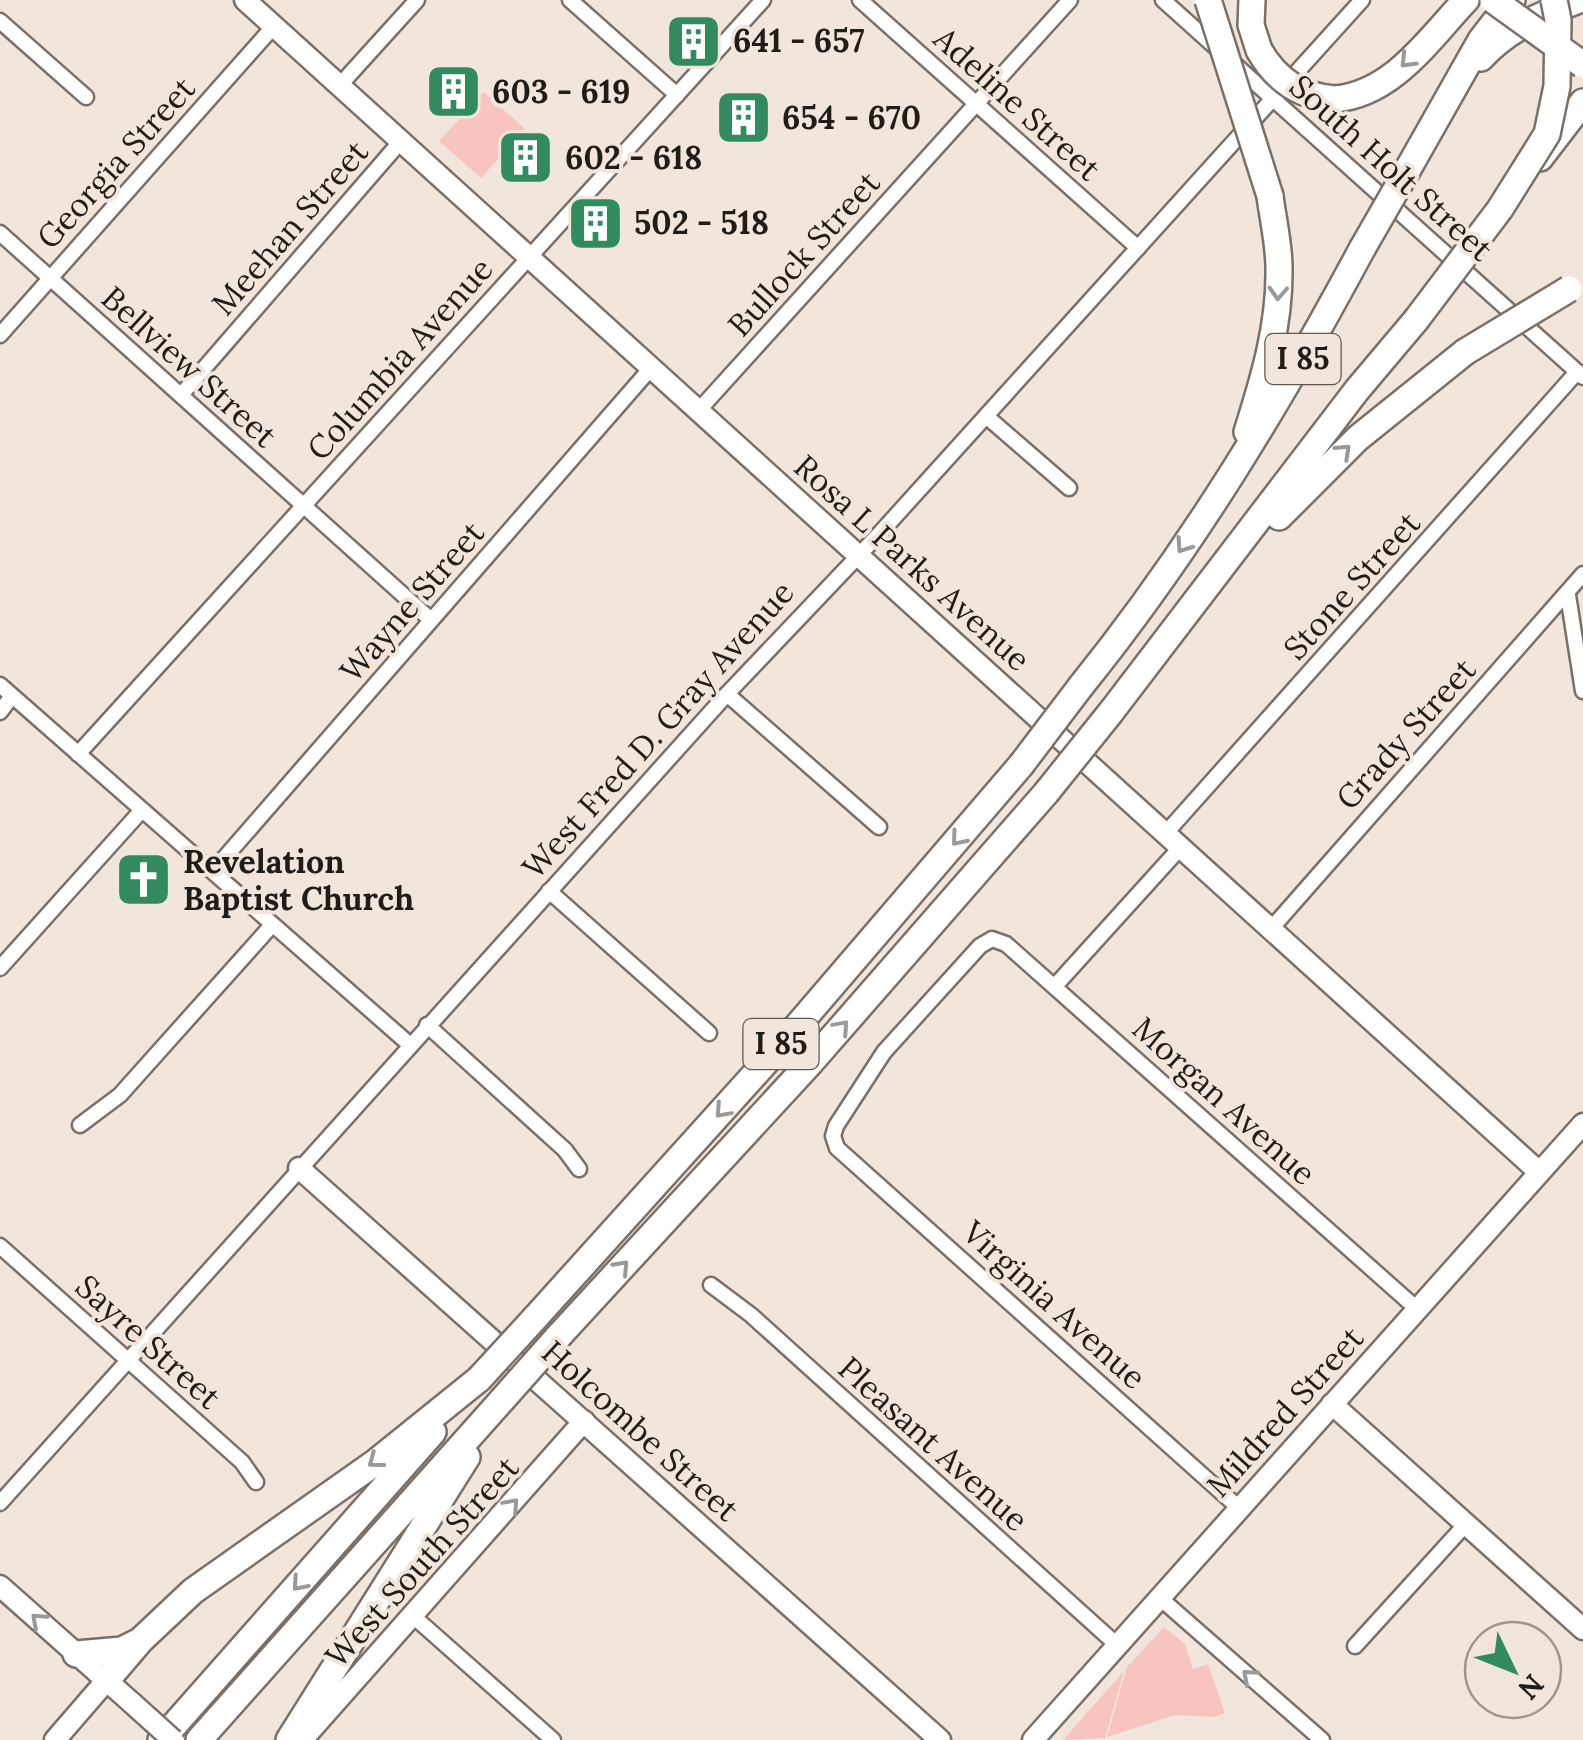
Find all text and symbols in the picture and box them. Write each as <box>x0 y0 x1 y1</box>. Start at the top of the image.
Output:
building icon: 641 - 657 <box>664 11 724 71</box>
street label: Adeline Street <box>925 17 1110 190</box>
place label: 641 - 657 <box>733 20 865 61</box>
one-way arrow <box>1401 49 1419 68</box>
building icon: 603 - 619 <box>423 62 483 122</box>
street label: South Holt Street <box>1281 66 1502 270</box>
street label: Georgia Street <box>28 68 204 257</box>
place label: 603 - 619 <box>492 71 630 112</box>
building icon: 654 - 670 <box>713 88 773 148</box>
place label: 654 - 670 <box>782 97 921 138</box>
building icon: 602 - 618 <box>496 128 556 188</box>
street label: Meehan Street <box>203 132 377 323</box>
place label: 602 - 618 <box>565 137 702 178</box>
street label: Bullock Street <box>719 162 889 345</box>
building icon: 502 - 518 <box>565 193 625 253</box>
place label: 502 - 518 <box>634 202 769 243</box>
street label: Columbia Avenue <box>298 249 501 468</box>
street label: Bellview Street <box>93 277 286 456</box>
one-way arrow <box>1268 286 1289 302</box>
road number: I 85 <box>1266 334 1340 384</box>
one-way arrow <box>1332 445 1351 463</box>
street label: Rosa L Parks Avenue <box>786 446 1039 679</box>
street label: Stone Street <box>1274 503 1429 668</box>
street label: Wayne Street <box>331 512 493 690</box>
one-way arrow <box>1176 536 1195 554</box>
street label: West Fred D. Gray Avenue <box>513 572 802 887</box>
street label: Grady Street <box>1327 649 1485 818</box>
one-way arrow <box>952 828 970 846</box>
place label: Revelation Baptist Church <box>183 841 414 919</box>
church icon: Revelation Baptist Church <box>114 850 174 910</box>
street label: Morgan Avenue <box>1124 1008 1324 1194</box>
road number: I 85 <box>744 1019 818 1069</box>
one-way arrow <box>830 1020 848 1039</box>
one-way arrow <box>715 1099 733 1118</box>
street label: Virginia Avenue <box>953 1211 1154 1398</box>
one-way arrow <box>610 1260 628 1279</box>
street label: Sayre Street <box>67 1266 230 1418</box>
street label: Mildred Street <box>1197 1317 1372 1505</box>
street label: Holcombe Street <box>533 1331 748 1530</box>
street label: Pleasant Avenue <box>830 1348 1037 1540</box>
street label: West South Street <box>316 1447 528 1676</box>
one-way arrow <box>368 1450 386 1467</box>
one-way arrow <box>500 1499 518 1517</box>
one-way arrow <box>292 1572 310 1591</box>
one-way arrow <box>31 1614 50 1632</box>
north arrow <box>1463 1620 1563 1720</box>
text: N <box>1511 1667 1552 1707</box>
one-way arrow <box>1242 1669 1260 1687</box>

